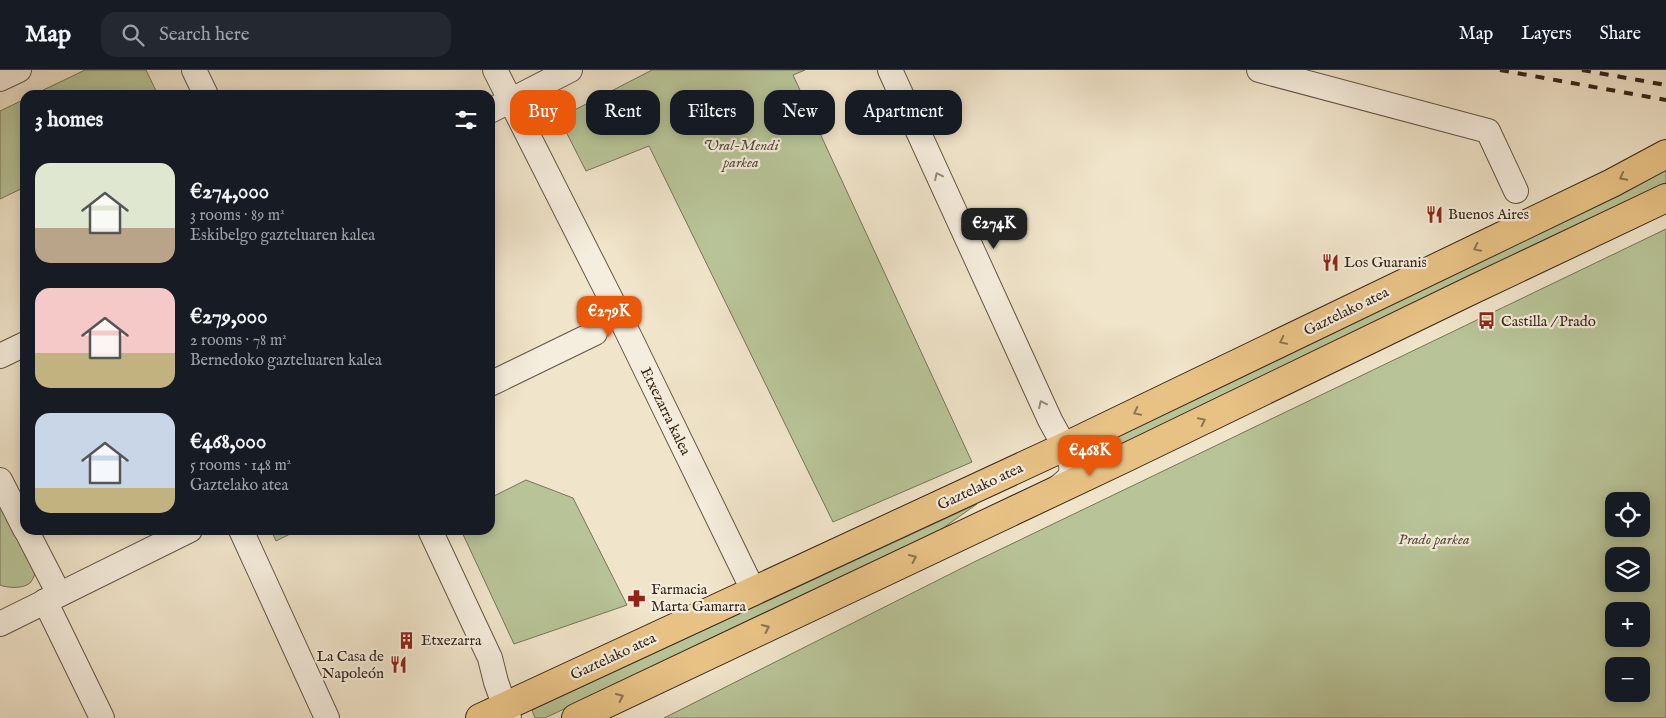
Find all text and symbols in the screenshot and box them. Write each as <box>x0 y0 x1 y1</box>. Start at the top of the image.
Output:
search box <box>101 12 451 57</box>
text: Map <box>25 19 71 50</box>
icon: search <box>119 21 147 49</box>
text: Search here <box>159 23 250 47</box>
text: Map <box>1459 23 1493 46</box>
text: Layers <box>1521 23 1572 46</box>
text: Share <box>1600 23 1641 46</box>
chip: Buy <box>510 90 576 135</box>
chip: Rent <box>586 90 660 135</box>
chip: Filters <box>670 90 754 135</box>
chip: New <box>764 90 835 135</box>
chip: Apartment <box>845 90 962 135</box>
icon: filters <box>452 106 480 134</box>
text: 3 homes <box>35 107 103 134</box>
park label: Ural-Mendi parkea <box>703 136 780 172</box>
one-way arrow <box>1619 171 1628 181</box>
one-way arrow <box>934 172 945 181</box>
text: €274,000 <box>190 179 269 206</box>
icon: home <box>75 183 135 243</box>
restaurant icon: Buenos Aires <box>1424 204 1444 224</box>
place label: Buenos Aires <box>1448 205 1529 224</box>
text: 3 rooms · 89 m² <box>190 206 285 226</box>
pin: €274K <box>959 208 1029 250</box>
text: €274K <box>972 214 1016 234</box>
text: Eskibelgo gazteluaren kalea <box>190 226 375 246</box>
one-way arrow <box>1473 241 1482 252</box>
restaurant icon: Los Guaranis <box>1320 252 1340 272</box>
place label: Los Guaranis <box>1344 253 1427 272</box>
street label: Gaztelako atea <box>1301 282 1392 340</box>
pin: €279K <box>574 296 644 338</box>
text: €279K <box>588 302 630 322</box>
text: €279,000 <box>190 304 267 331</box>
icon: home <box>75 308 135 368</box>
bus stop icon: Castilla / Prado <box>1477 311 1497 331</box>
place label: Castilla / Prado <box>1501 312 1596 331</box>
text: 2 rooms · 78 m² <box>190 331 287 351</box>
one-way arrow <box>1279 335 1288 345</box>
text: Bernedoko gazteluaren kalea <box>190 351 382 371</box>
street label: Etxezarra kalea <box>636 364 695 459</box>
one-way arrow <box>1038 400 1049 409</box>
one-way arrow <box>1133 406 1142 416</box>
one-way arrow <box>1197 416 1206 427</box>
text: €468,000 <box>190 429 266 456</box>
icon: home <box>75 433 135 493</box>
pin: €468K <box>1055 434 1125 477</box>
text: €468K <box>1069 441 1111 461</box>
text: 5 rooms · 148 m² <box>190 456 291 476</box>
street label: Gaztelako atea <box>934 458 1026 515</box>
text: Gaztelako atea <box>190 476 288 496</box>
map controls <box>1605 492 1650 702</box>
button: locate <box>1605 492 1650 537</box>
park label: Prado parkea <box>1398 530 1470 549</box>
button: layers <box>1605 547 1650 592</box>
one-way arrow <box>908 554 917 564</box>
place label: Farmacia Marta Gamarra <box>651 580 746 616</box>
pharmacy icon: Farmacia Marta Gamarra <box>627 588 647 608</box>
button: + <box>1605 602 1650 647</box>
one-way arrow <box>761 624 770 634</box>
street label: Gaztelako atea <box>567 628 659 685</box>
building icon: Etxezarra <box>397 630 417 650</box>
place label: Etxezarra <box>421 631 482 650</box>
place label: La Casa de Napoleón <box>316 647 384 683</box>
restaurant icon: La Casa de Napoleón <box>388 655 408 675</box>
button: − <box>1605 657 1650 702</box>
one-way arrow <box>614 693 623 703</box>

